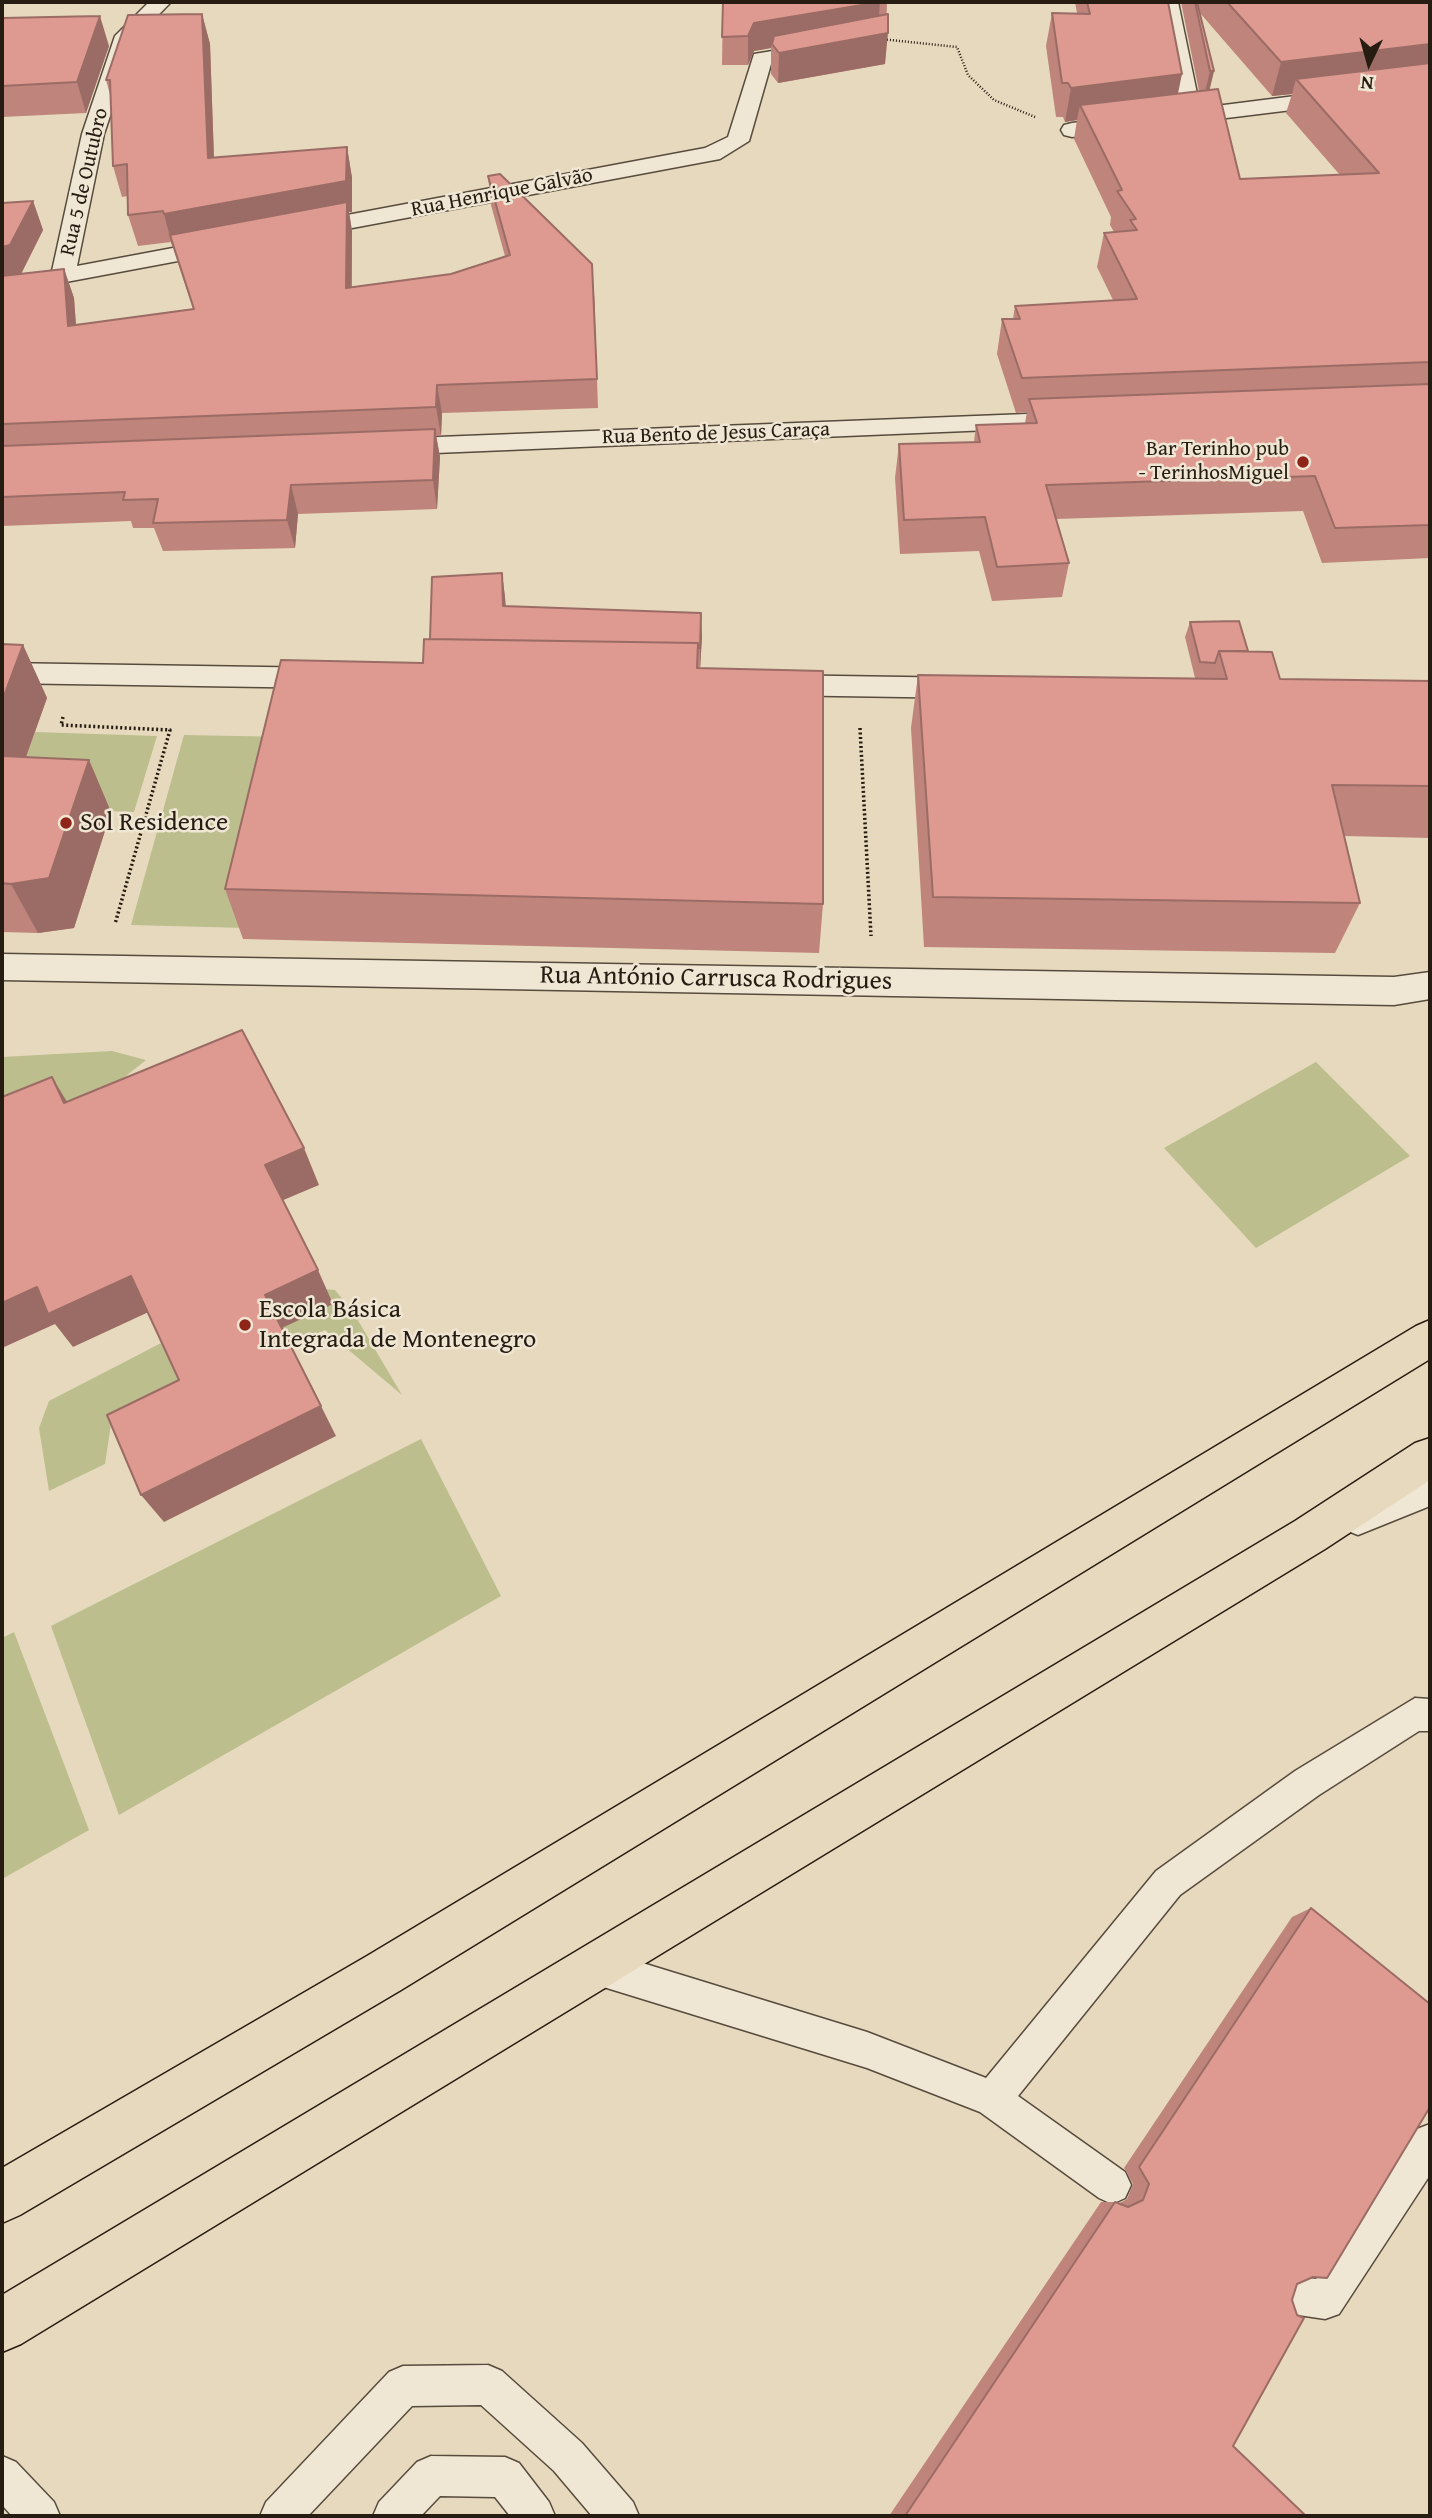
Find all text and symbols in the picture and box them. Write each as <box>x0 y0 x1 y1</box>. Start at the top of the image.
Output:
north arrow <box>1334 28 1404 98</box>
text: N <box>1360 69 1375 98</box>
street label: Rua 5 de Outubro <box>56 105 114 259</box>
street label: Rua Henrique Galvão <box>409 163 595 223</box>
street label: Rua Bento de Jesus Caraça <box>602 417 830 451</box>
place label: Bar Terinho pub - TerinhosMiguel <box>1139 437 1289 487</box>
marker: Bar Terinho pub - TerinhosMiguel <box>1295 454 1311 470</box>
place label: Sol Residence <box>80 807 228 839</box>
marker: Sol Residence <box>58 815 74 831</box>
street label: Rua António Carrusca Rodrigues <box>540 960 892 998</box>
place label: Escola Básica Integrada de Montenegro <box>259 1294 536 1356</box>
marker: Escola Básica Integrada de Montenegro <box>237 1317 253 1333</box>

